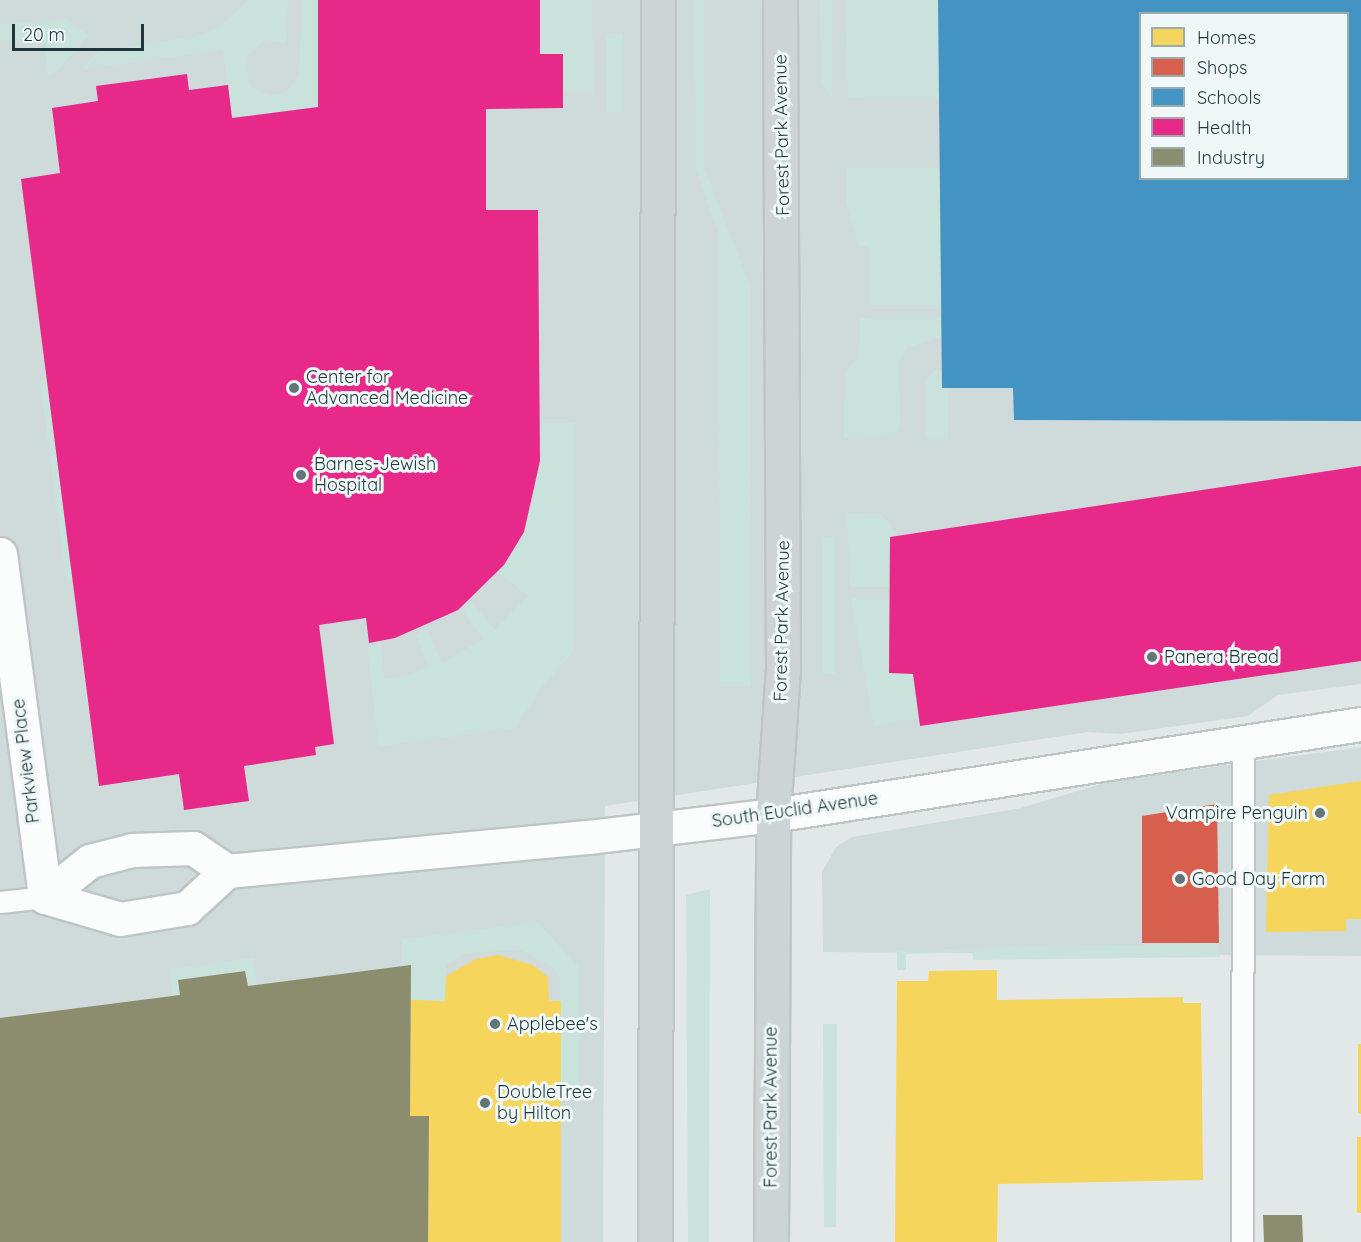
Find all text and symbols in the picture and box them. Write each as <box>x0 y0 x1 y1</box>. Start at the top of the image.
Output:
scale bar <box>15 12 147 50</box>
legend <box>1139 12 1349 180</box>
text: 20 m <box>23 23 65 46</box>
text: Homes <box>1197 26 1256 49</box>
street label: Forest Park Avenue <box>770 54 794 216</box>
text: Shops <box>1197 56 1248 79</box>
text: Schools <box>1197 86 1261 109</box>
text: Health <box>1197 116 1252 139</box>
text: Industry <box>1197 146 1265 169</box>
place label: Center for Advanced Medicine <box>306 367 468 410</box>
marker: Center for Advanced Medicine <box>287 381 301 395</box>
place label: Barnes-Jewish Hospital <box>314 454 436 496</box>
marker: Barnes-Jewish Hospital <box>292 466 310 484</box>
street label: Forest Park Avenue <box>770 540 794 702</box>
place label: Panera Bread <box>1164 646 1279 668</box>
marker: Panera Bread <box>1145 650 1159 664</box>
street label: Parkview Place <box>8 697 44 825</box>
street label: South Euclid Avenue <box>711 788 879 832</box>
place label: Vampire Penguin <box>1166 802 1308 824</box>
marker: Vampire Penguin <box>1313 806 1327 820</box>
place label: Good Day Farm <box>1192 868 1325 890</box>
marker: Good Day Farm <box>1173 872 1187 886</box>
place label: Applebee's <box>507 1013 598 1035</box>
marker: Applebee's <box>488 1017 502 1031</box>
street label: Forest Park Avenue <box>760 1026 782 1188</box>
place label: DoubleTree by Hilton <box>497 1082 592 1124</box>
marker: DoubleTree by Hilton <box>478 1096 492 1110</box>

